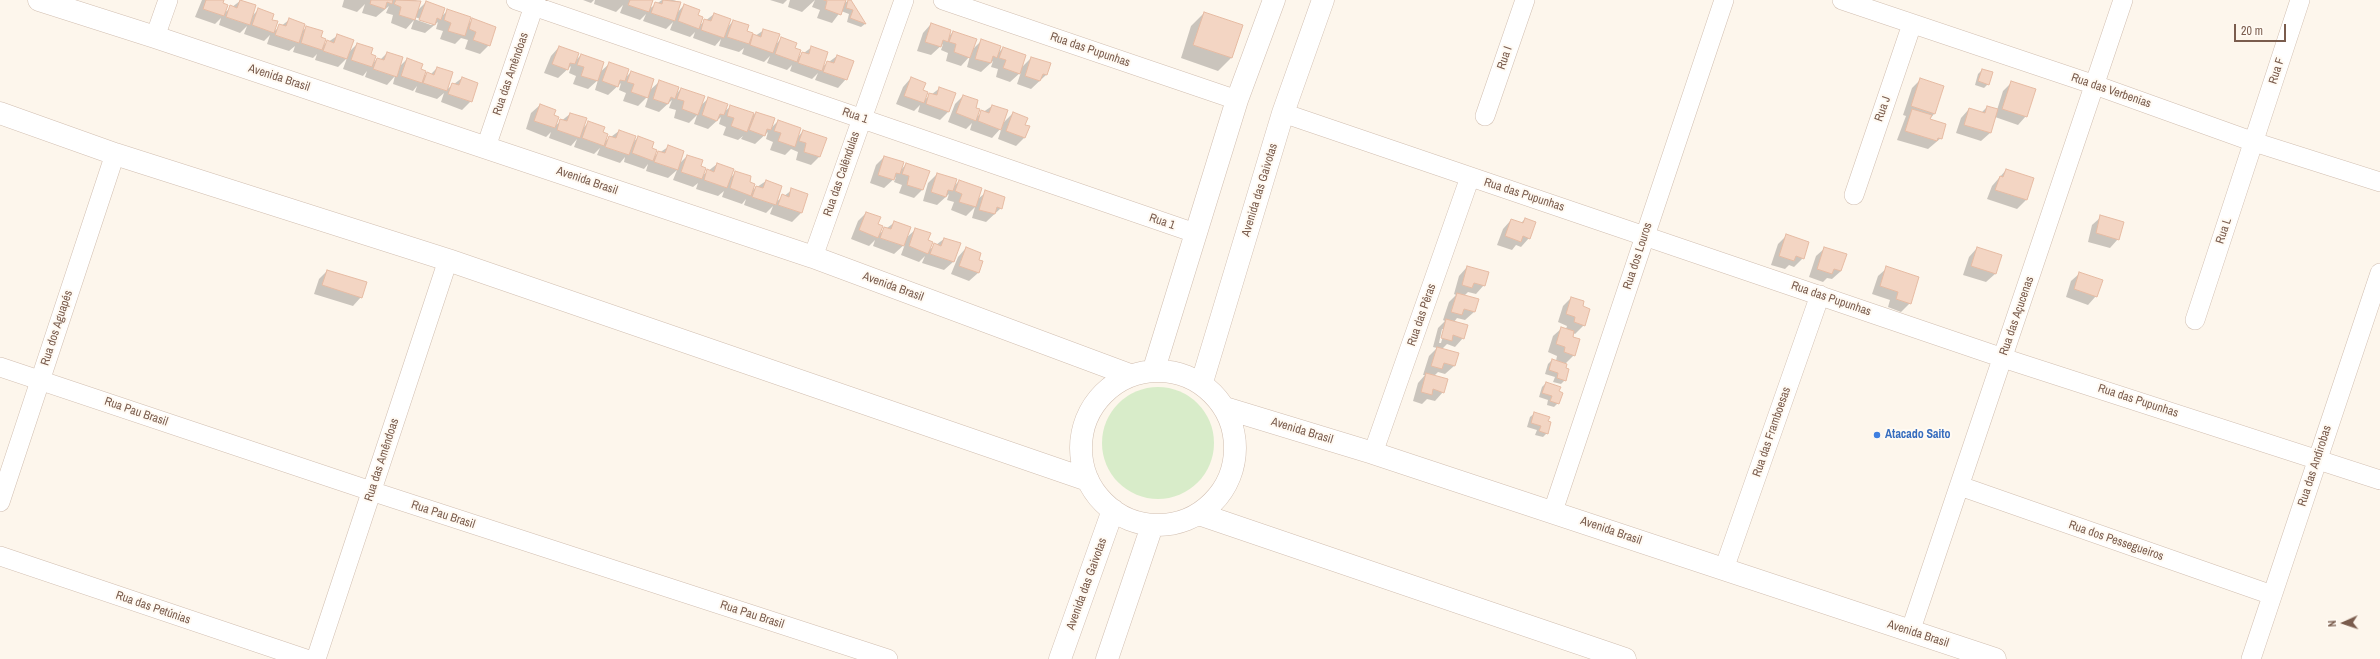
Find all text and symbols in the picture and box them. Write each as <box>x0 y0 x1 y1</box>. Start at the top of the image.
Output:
scale bar <box>2236 16 2288 42</box>
text: 20 m <box>2241 23 2263 39</box>
street label: Rua das Pupunhas <box>1048 30 1132 70</box>
street label: Rua das Amêndoas <box>490 31 532 117</box>
street label: Rua I <box>1494 45 1516 71</box>
street label: Rua F <box>2266 56 2288 86</box>
street label: Avenida Brasil <box>246 61 312 95</box>
street label: Rua das Verbenias <box>2069 71 2153 111</box>
street label: Rua J <box>1872 95 1894 123</box>
street label: Rua 1 <box>840 105 870 127</box>
street label: Rua das Calêndulas <box>821 130 863 218</box>
street label: Avenida das Gaivotas <box>1239 142 1281 238</box>
street label: Avenida Brasil <box>554 164 620 198</box>
street label: Rua das Pupunhas <box>1482 175 1566 215</box>
street label: Rua 1 <box>1147 211 1177 233</box>
street label: Rua L <box>2213 216 2235 246</box>
street label: Rua dos Louros <box>1620 221 1656 291</box>
street label: Avenida Brasil <box>861 269 925 305</box>
street label: Rua das Açucenas <box>1997 275 2037 357</box>
street label: Rua das Pupunhas <box>1789 279 1873 319</box>
street label: Rua das Pêras <box>1405 282 1439 348</box>
street label: Rua dos Aguapés <box>38 289 76 367</box>
street label: Rua das Pupunhas <box>2096 381 2180 421</box>
street label: Rua das Framboesas <box>1750 385 1794 479</box>
street label: Rua Pau Brasil <box>102 394 170 430</box>
street label: Avenida Brasil <box>1269 415 1335 447</box>
street label: Rua das Amêndoas <box>362 417 402 503</box>
street label: Rua das Andirobas <box>2295 424 2335 508</box>
place label: Atacado Saito <box>1885 428 1951 442</box>
marker: Atacado Saito <box>1872 430 1882 440</box>
street label: Rua Pau Brasil <box>409 498 477 532</box>
street label: Avenida Brasil <box>1578 514 1644 548</box>
street label: Rua dos Pessegueiros <box>2067 518 2165 564</box>
street label: Avenida das Gaivotas <box>1064 536 1110 632</box>
street label: Rua das Petúnias <box>114 588 192 628</box>
street label: Rua Pau Brasil <box>718 598 786 632</box>
north arrow <box>2324 603 2364 643</box>
street label: Avenida Brasil <box>1885 617 1951 651</box>
text: N <box>2325 620 2339 627</box>

